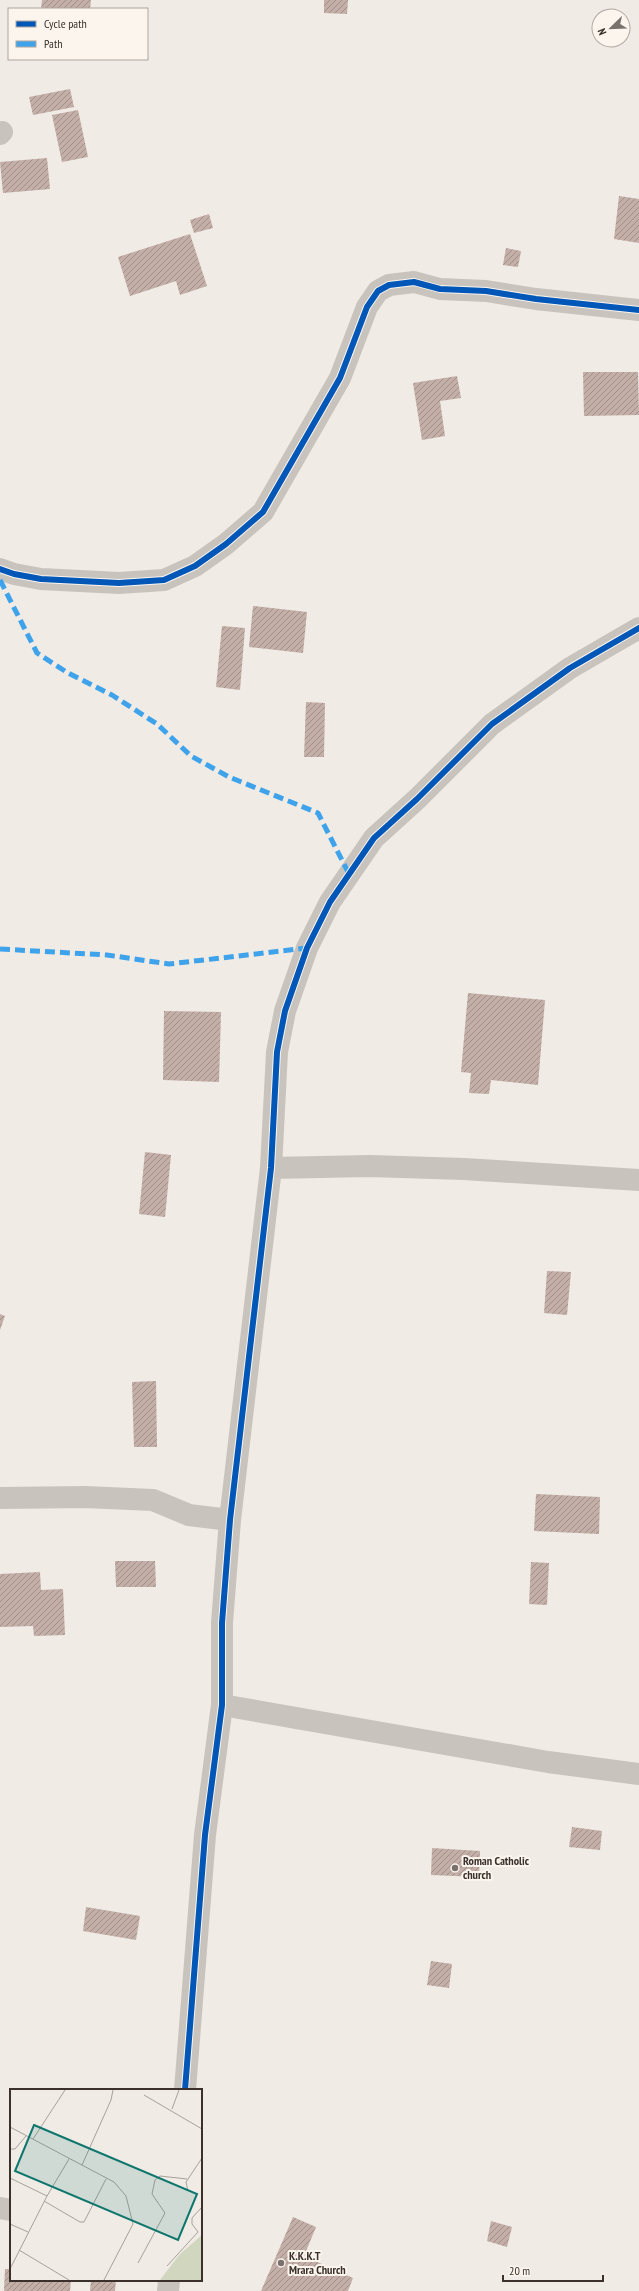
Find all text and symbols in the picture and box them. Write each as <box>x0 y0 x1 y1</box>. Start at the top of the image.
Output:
legend <box>8 8 148 60</box>
north arrow <box>591 8 631 48</box>
text: Cycle path <box>44 16 87 31</box>
text: N <box>594 26 609 37</box>
text: Path <box>44 36 62 51</box>
place label: Roman Catholic church <box>463 1853 530 1882</box>
marker: Roman Catholic church <box>450 1863 460 1873</box>
inset map <box>10 2089 202 2281</box>
place label: K.K.K.T Mrara Church <box>289 2248 346 2277</box>
scale bar <box>503 2257 603 2283</box>
marker: K.K.K.T Mrara Church <box>276 2258 286 2268</box>
text: 20 m <box>509 2263 530 2278</box>

